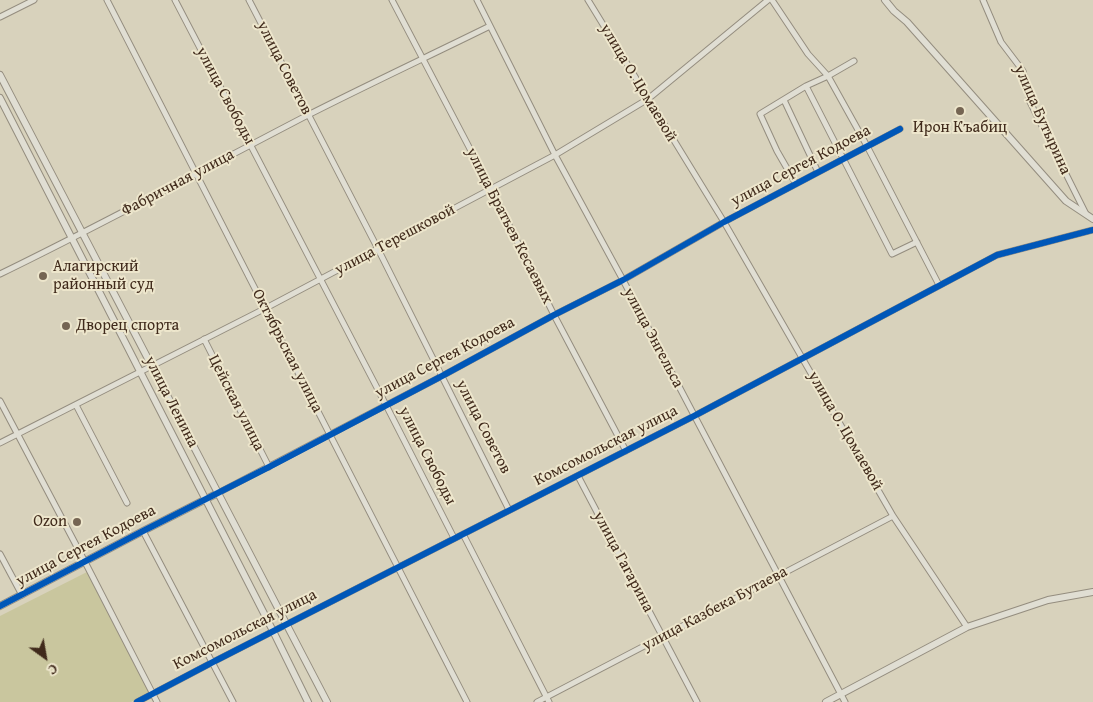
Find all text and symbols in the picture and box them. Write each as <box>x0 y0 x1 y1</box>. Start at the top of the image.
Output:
street label: улица Советов <box>252 18 316 118</box>
street label: улица О. Цомаевой <box>595 20 681 146</box>
street label: улица Свободы <box>191 44 259 148</box>
street label: улица Бутырина <box>1009 62 1075 178</box>
marker: Ирон Къабиц <box>954 105 966 117</box>
place label: Ирон Къабиц <box>913 118 1007 138</box>
street label: улица Сергея Кодоева <box>728 121 874 211</box>
street label: Фабричная улица <box>118 145 238 221</box>
street label: улица Братьев Кесаевых <box>461 145 557 307</box>
street label: улица Терешковой <box>332 200 458 280</box>
place label: Алагирский районный суд <box>53 257 154 295</box>
marker: Алагирский районный суд <box>37 270 49 282</box>
street label: улица Энгельса <box>619 285 687 391</box>
street label: Октябрьская улица <box>248 286 326 416</box>
street label: улица Сергея Кодоева <box>372 313 518 403</box>
place label: Дворец спорта <box>76 316 179 336</box>
marker: Дворец спорта <box>60 320 72 332</box>
street label: Цейская улица <box>204 352 268 454</box>
street label: улица Ленина <box>140 353 202 451</box>
street label: улица О. Цомаевой <box>803 368 887 494</box>
street label: улица Советов <box>451 377 515 477</box>
street label: Комсомольская улица <box>531 401 681 491</box>
street label: улица Свободы <box>394 404 460 508</box>
street label: улица Сергея Кодоева <box>13 501 159 591</box>
street label: улица Гагарина <box>588 508 658 616</box>
place label: Ozon <box>33 512 67 532</box>
marker: Ozon <box>71 516 83 528</box>
street label: улица Казбека Бутаева <box>639 563 791 655</box>
street label: Комсомольская улица <box>170 585 320 675</box>
north arrow <box>20 632 70 682</box>
text: С <box>44 659 62 680</box>

